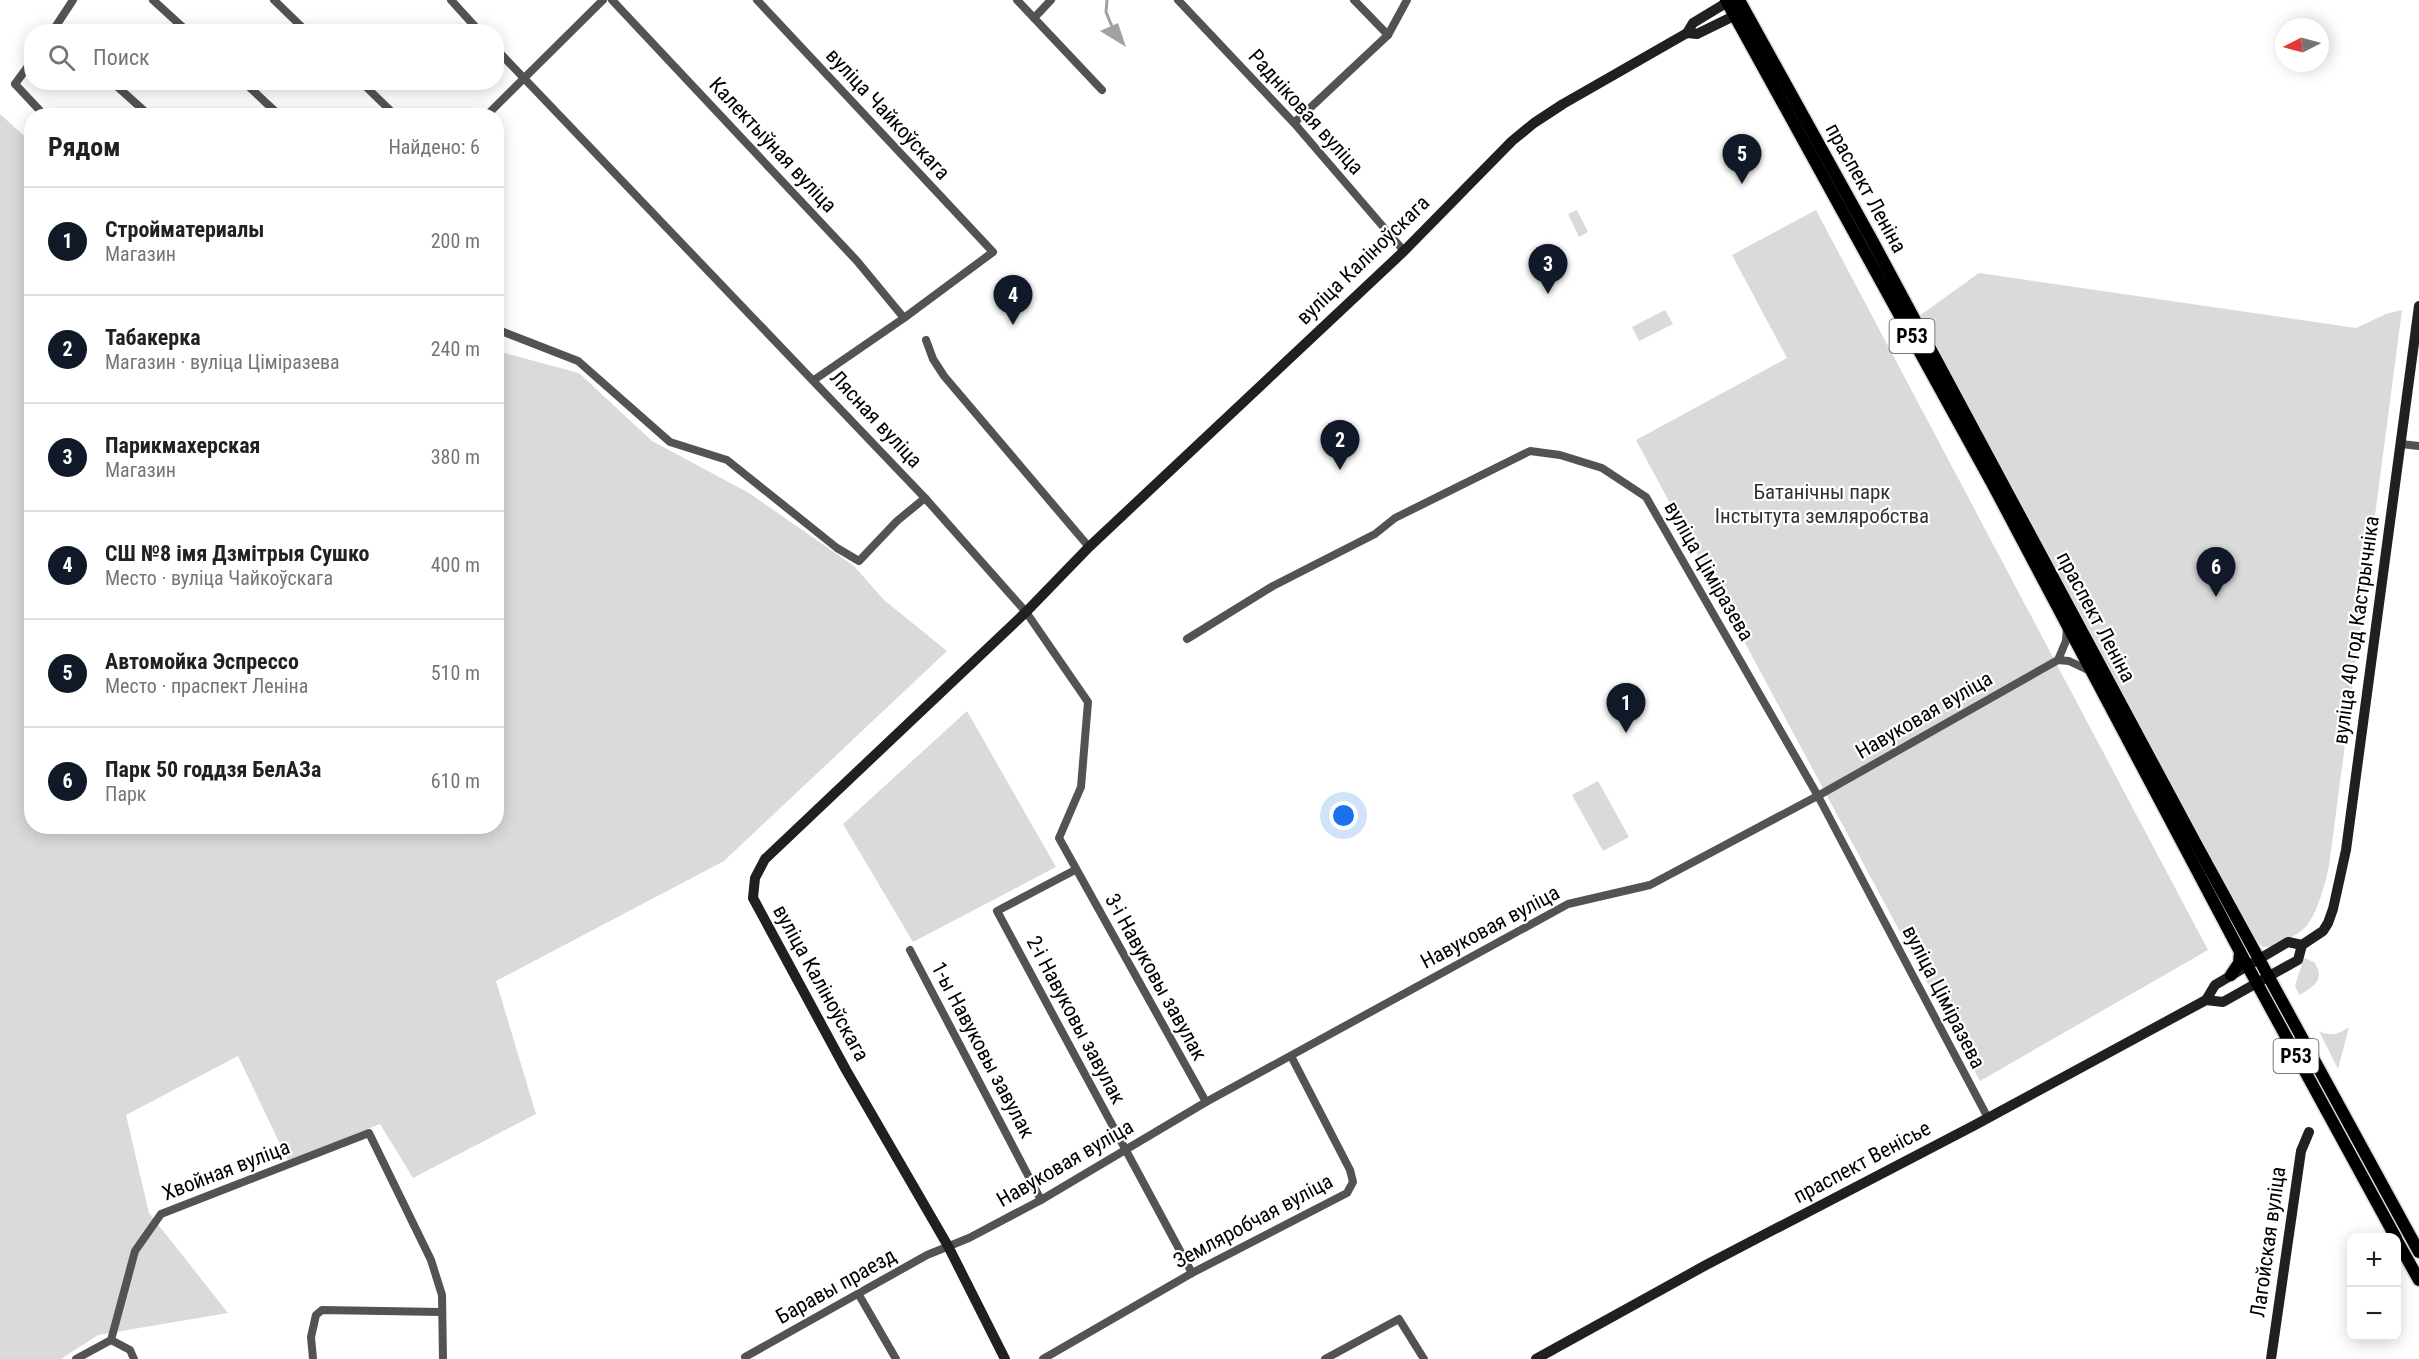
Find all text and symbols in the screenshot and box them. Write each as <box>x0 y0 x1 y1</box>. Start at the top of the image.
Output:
north arrow <box>2275 18 2329 72</box>
search box <box>24 24 504 90</box>
icon: search <box>45 41 78 74</box>
street label: вуліца Чайкоўскага <box>821 44 955 184</box>
text: Поиск <box>93 45 150 70</box>
street label: Радніковая вуліца <box>1244 45 1368 179</box>
street label: Калектыўная вуліца <box>704 73 842 217</box>
street label: праспект Леніна <box>1821 119 1911 257</box>
text: Рядом <box>48 132 120 162</box>
pin: 5 <box>1722 134 1762 184</box>
text: Найдено: 6 <box>388 135 480 159</box>
street label: вуліца Каліноўскага <box>1292 191 1434 329</box>
text: Стройматериалы <box>105 217 264 242</box>
text: 1 <box>62 229 73 253</box>
text: 200 m <box>431 229 480 253</box>
text: Магазин <box>105 242 176 266</box>
pin: 3 <box>1528 244 1568 294</box>
pin: 4 <box>994 276 1032 325</box>
road number: Р53 <box>1890 319 1934 353</box>
text: Табакерка <box>105 325 201 350</box>
text: 2 <box>62 337 73 361</box>
text: 240 m <box>431 337 480 361</box>
text: Магазин · вуліца Ціміразева <box>105 350 340 374</box>
street label: Лясная вуліца <box>825 366 927 472</box>
pin: 2 <box>1320 420 1360 470</box>
text: Парикмахерская <box>105 433 260 458</box>
text: 3 <box>62 445 73 469</box>
text: 380 m <box>431 445 480 469</box>
text: Магазин <box>105 458 176 482</box>
park label: Батанічны парк Інстытута земляробства <box>1715 480 1929 528</box>
street label: вуліца Ціміразева <box>1659 497 1759 645</box>
street label: вуліца 40 год Кастрычніка <box>2328 514 2384 746</box>
text: СШ №8 імя Дзмітрыя Сушко <box>105 541 369 566</box>
street label: праспект Леніна <box>2052 548 2140 686</box>
pin: 6 <box>2196 548 2236 597</box>
text: 4 <box>62 553 73 577</box>
text: 400 m <box>431 553 480 577</box>
text: Место · вуліца Чайкоўскага <box>105 566 333 590</box>
text: Автомойка Эспрессо <box>105 649 299 674</box>
text: 5 <box>62 661 73 685</box>
text: 510 m <box>431 661 480 685</box>
street label: Навуковая вуліца <box>1851 666 1997 764</box>
text: Место · праспект Леніна <box>105 674 308 698</box>
pin: 1 <box>1606 684 1646 733</box>
text: Парк 50 годдзя БелАЗа <box>105 757 321 782</box>
text: 6 <box>62 769 73 793</box>
text: 610 m <box>431 769 480 793</box>
text: Парк <box>105 782 146 806</box>
your location <box>1329 801 1358 830</box>
street label: Навуковая вуліца <box>1417 880 1563 974</box>
street label: 3-і Навуковы завулак <box>1100 890 1212 1064</box>
street label: вуліца Каліноўскага <box>768 901 874 1065</box>
street label: вуліца Ціміразева <box>1898 922 1990 1072</box>
street label: 2-і Навуковы завулак <box>1022 932 1130 1108</box>
street label: 1-ы Навуковы завулак <box>926 958 1040 1142</box>
road number: Р53 <box>2274 1039 2318 1073</box>
street label: Навуковая вуліца <box>992 1114 1138 1212</box>
street label: праспект Венісье <box>1789 1116 1935 1208</box>
street label: Хвойная вуліца <box>159 1135 293 1205</box>
street label: Лагойская вуліца <box>2246 1165 2290 1319</box>
street label: Земляробчая вуліца <box>1169 1169 1337 1273</box>
map controls <box>2347 1233 2401 1341</box>
button: + <box>2347 1233 2401 1287</box>
street label: Баравы праезд <box>772 1243 900 1329</box>
button: − <box>2347 1287 2401 1341</box>

